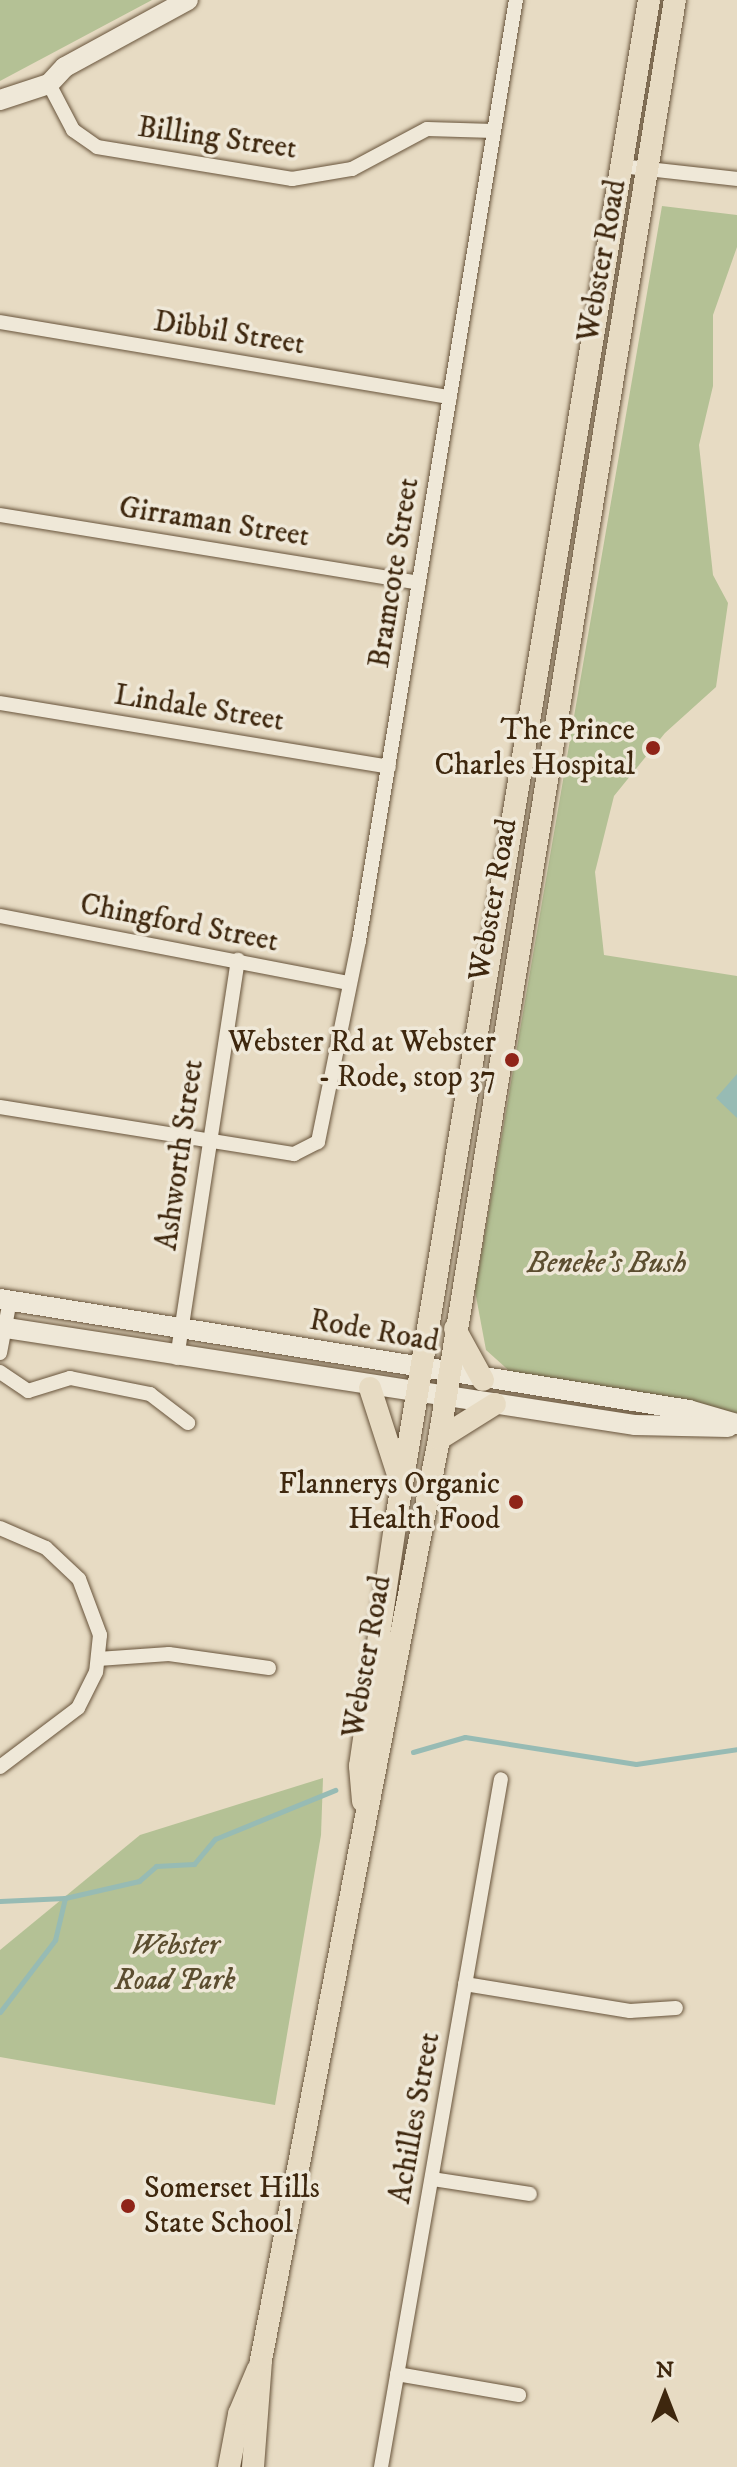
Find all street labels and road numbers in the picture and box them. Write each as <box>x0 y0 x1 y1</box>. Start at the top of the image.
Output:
street label: Billing Street <box>135 110 299 168</box>
street label: Webster Road <box>571 177 635 345</box>
street label: Dibbil Street <box>151 304 307 364</box>
street label: Bramcote Street <box>362 475 428 671</box>
street label: Girraman Street <box>116 490 312 556</box>
street label: Lindale Street <box>112 678 286 740</box>
street label: Webster Road <box>462 816 526 984</box>
street label: Chingford Street <box>77 887 281 961</box>
street label: Ashworth Street <box>150 1057 212 1253</box>
street label: Rode Road <box>307 1303 441 1361</box>
street label: Webster Road <box>336 1573 400 1741</box>
street label: Achilles Street <box>383 2030 449 2206</box>

